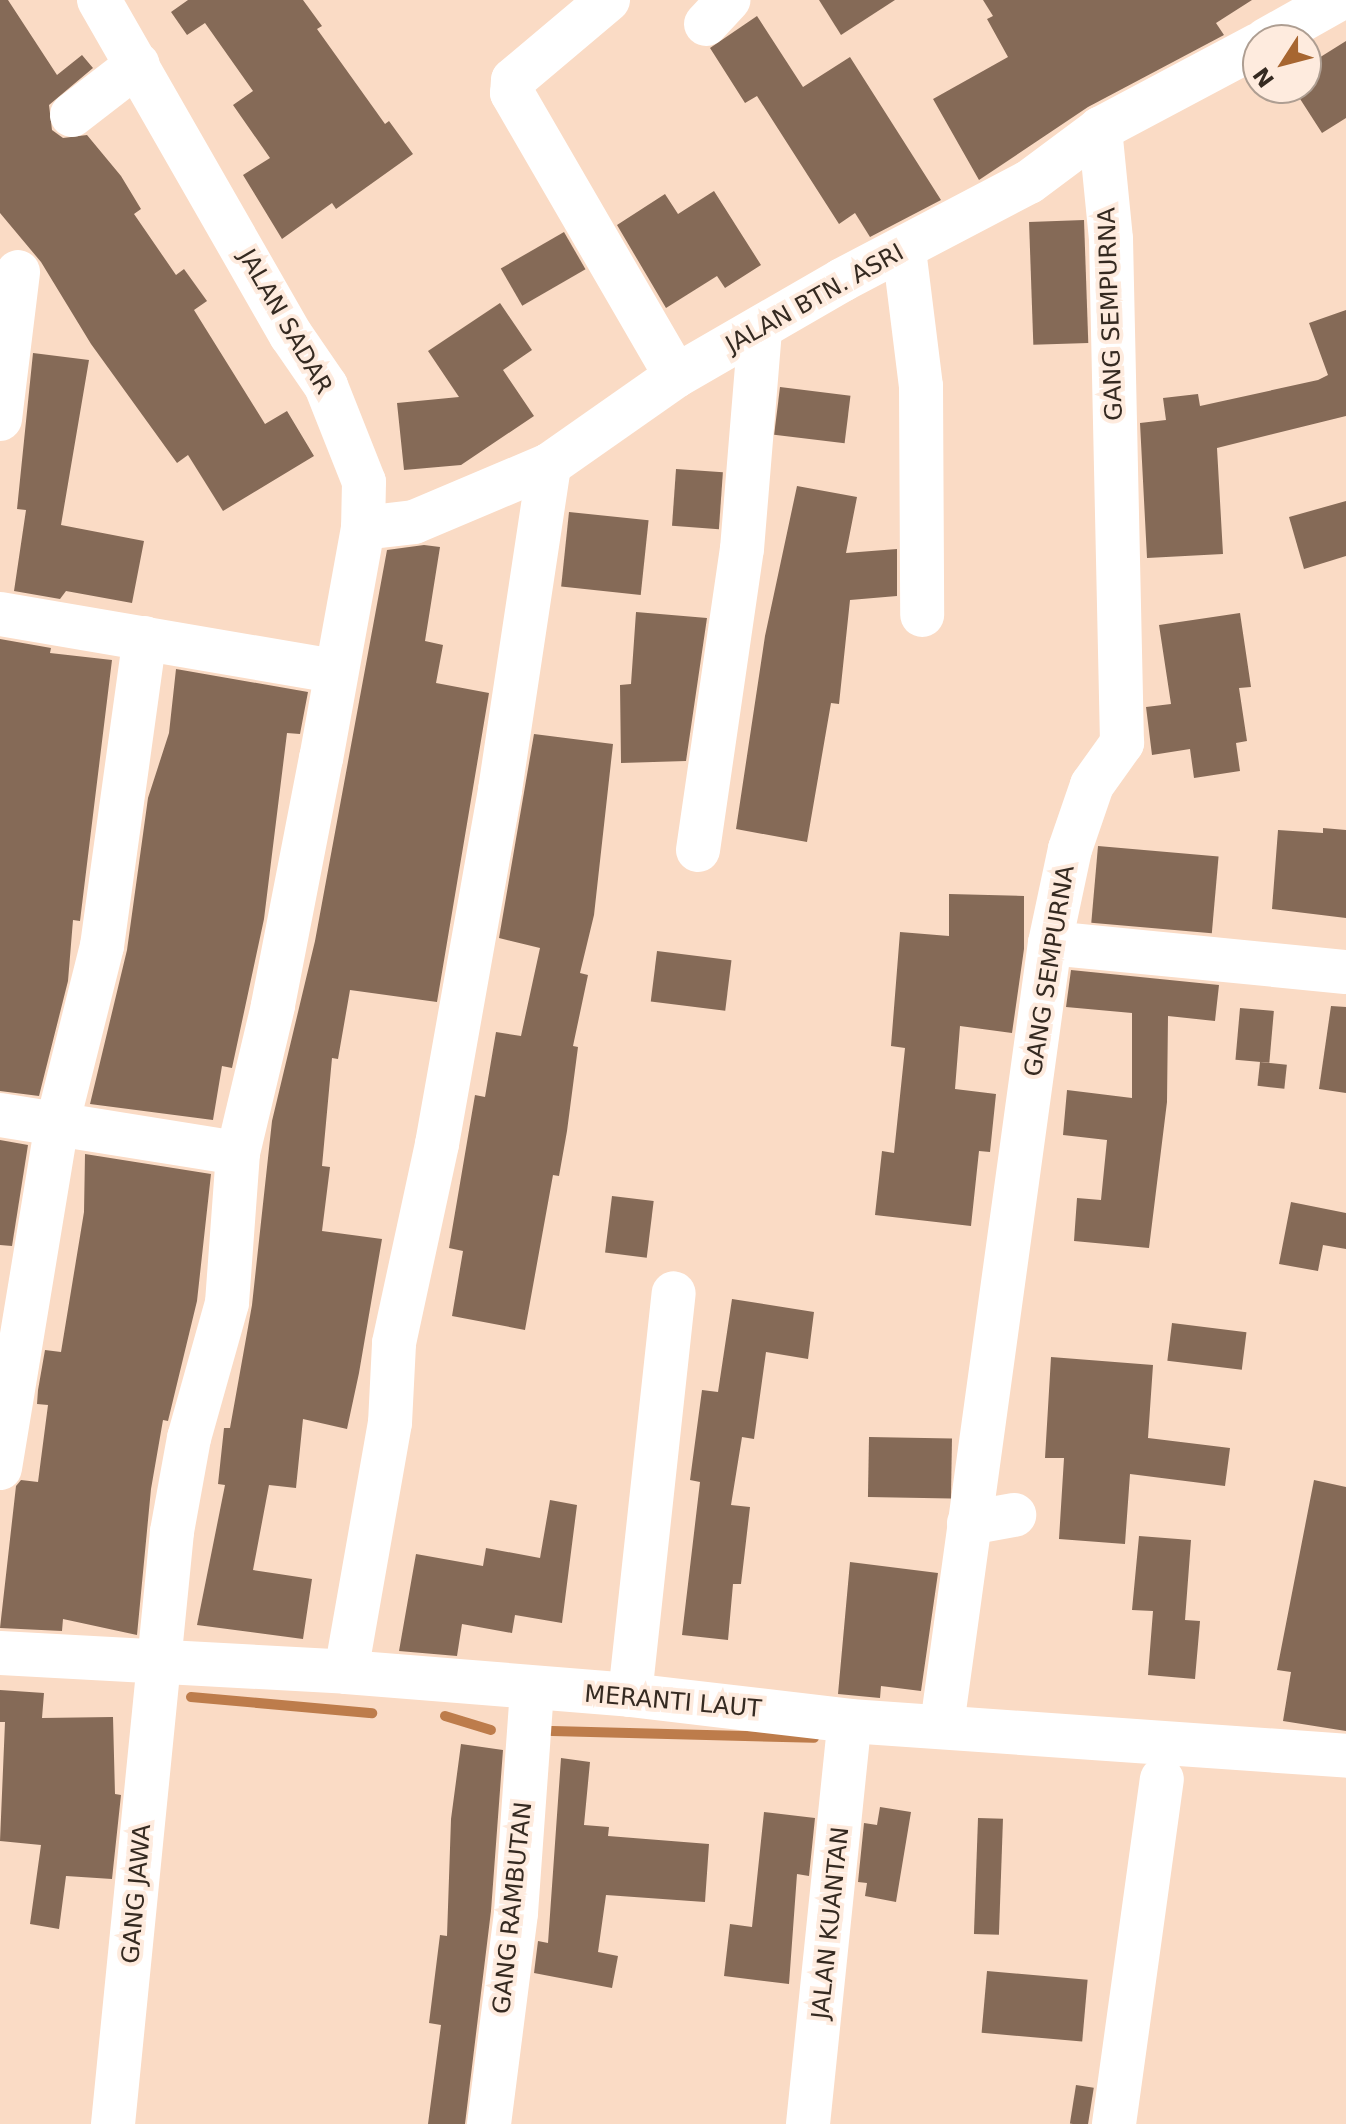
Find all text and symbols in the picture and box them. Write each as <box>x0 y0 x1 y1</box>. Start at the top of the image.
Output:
north arrow <box>1242 24 1322 104</box>
text: N <box>1248 62 1279 92</box>
street label: GANG SEMPURNA <box>1093 207 1129 421</box>
street label: JALAN BTN. ASRI <box>721 238 909 360</box>
street label: JALAN SADAR <box>232 245 338 399</box>
street label: GANG SEMPURNA <box>1019 863 1081 1079</box>
street label: MERANTI LAUT <box>583 1680 763 1724</box>
street label: GANG RAMBUTAN <box>488 1800 538 2016</box>
street label: GANG JAWA <box>117 1823 157 1965</box>
street label: JALAN KUANTAN <box>807 1825 855 2021</box>

